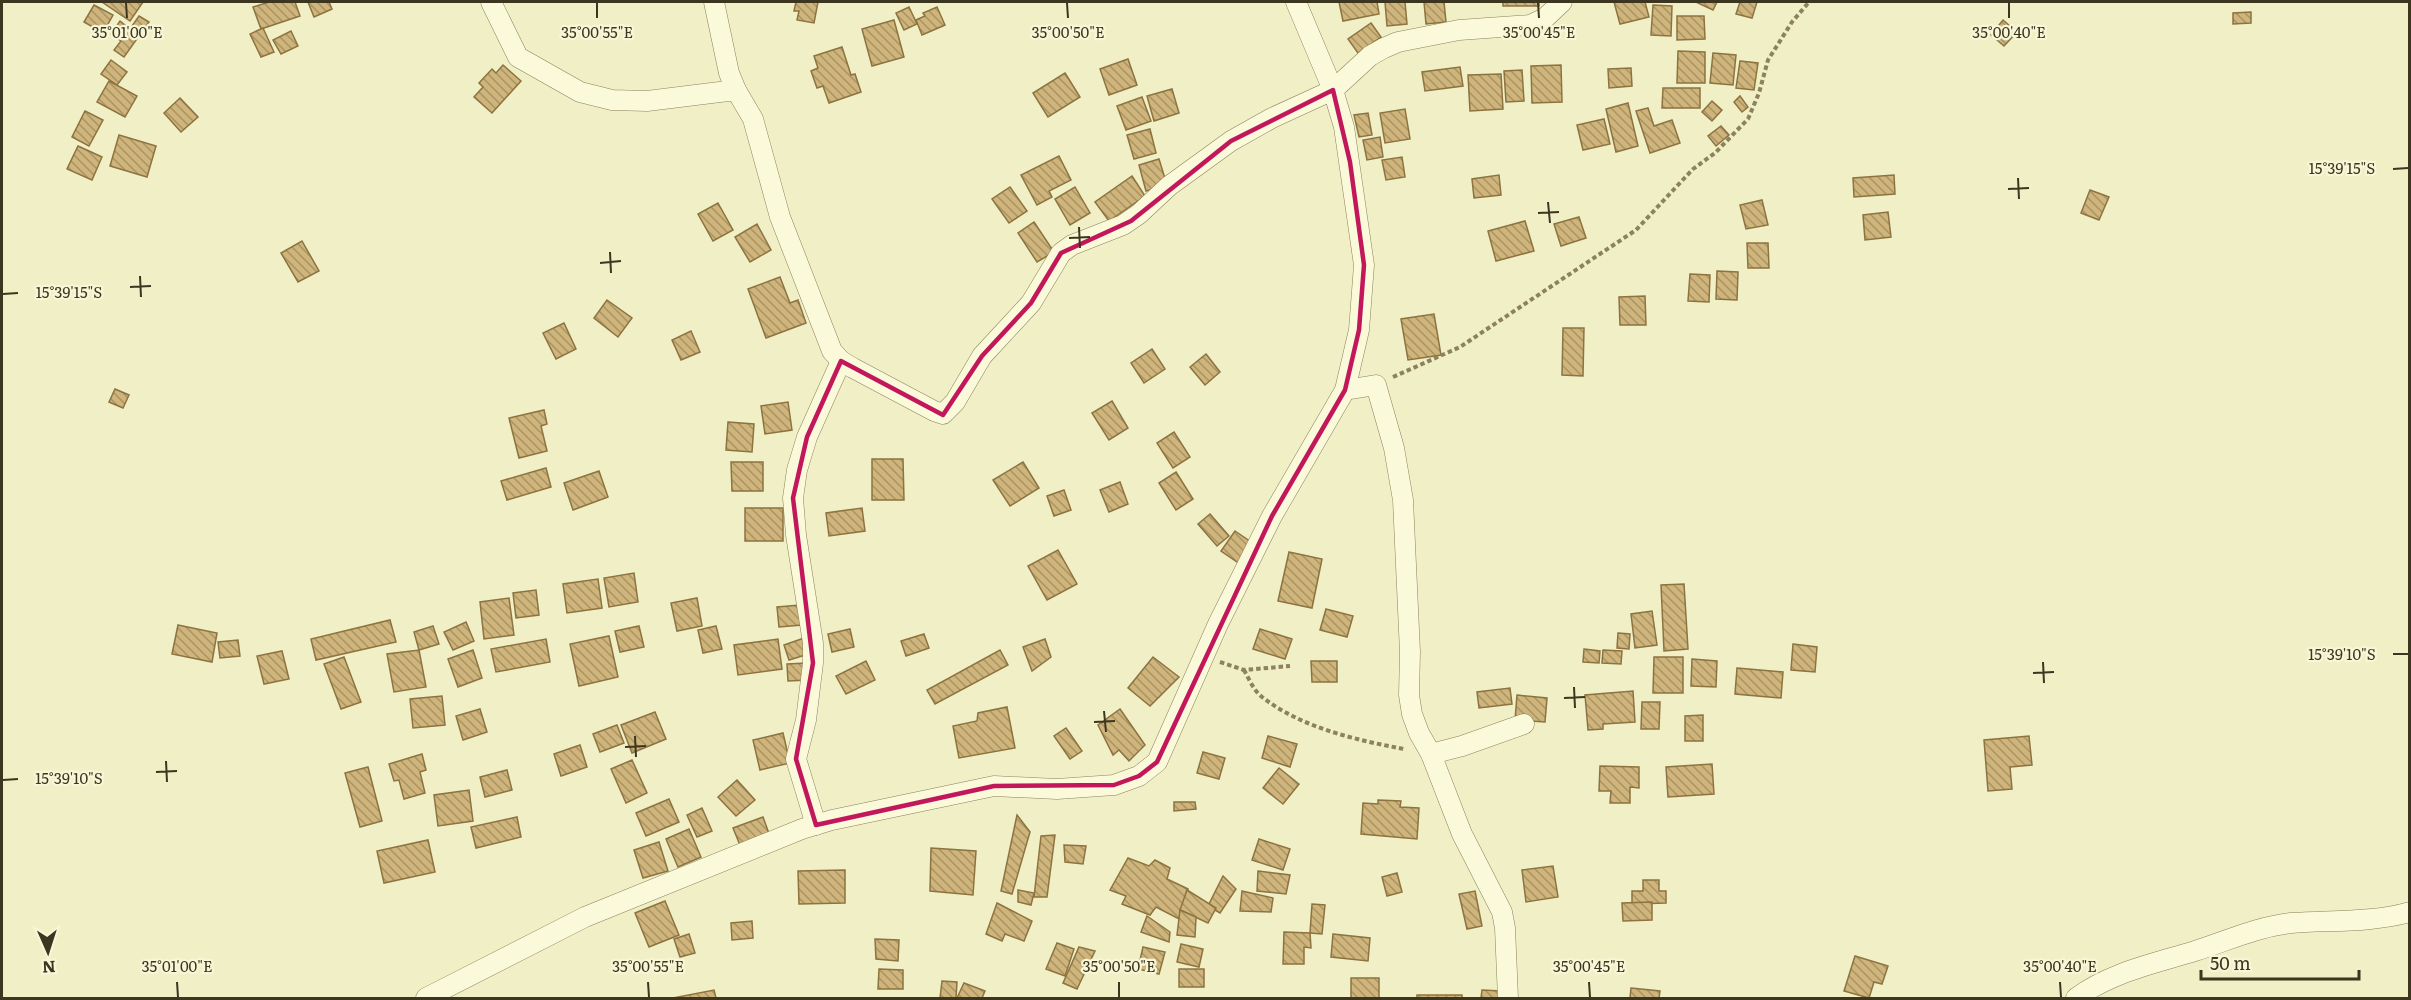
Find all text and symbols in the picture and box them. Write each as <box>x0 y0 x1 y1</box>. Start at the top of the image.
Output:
text: 35°01'00"E <box>91 20 163 43</box>
text: 35°00'55"E <box>561 20 633 43</box>
text: 35°00'50"E <box>1031 20 1105 43</box>
text: 35°00'45"E <box>1503 20 1575 43</box>
text: 35°00'40"E <box>1972 20 2046 43</box>
text: 15°39'15"S <box>2309 156 2375 179</box>
text: 15°39'15"S <box>36 280 102 303</box>
text: 15°39'10"S <box>2308 642 2376 665</box>
text: 15°39'10"S <box>35 766 103 789</box>
north arrow <box>18 922 78 982</box>
scale bar <box>2201 943 2358 981</box>
text: 50 m <box>2210 949 2251 976</box>
text: 35°01'00"E <box>141 954 213 977</box>
text: 35°00'55"E <box>612 954 684 977</box>
text: 35°00'50"E <box>1082 954 1156 977</box>
text: 35°00'45"E <box>1553 954 1625 977</box>
text: 35°00'40"E <box>2023 954 2097 977</box>
text: N <box>41 956 56 980</box>

